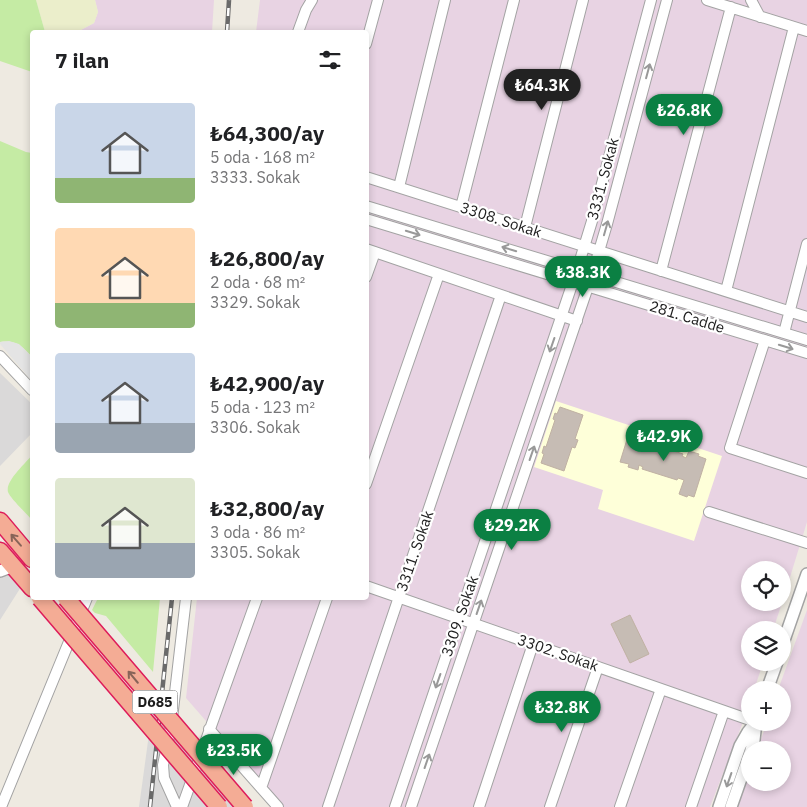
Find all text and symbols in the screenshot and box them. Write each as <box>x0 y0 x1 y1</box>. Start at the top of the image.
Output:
text: 7 ilan <box>55 46 109 74</box>
icon: filters <box>316 46 344 74</box>
one-way arrow <box>644 63 654 79</box>
pin: ₺64.3K <box>501 68 583 111</box>
text: ₺64.3K <box>515 75 569 95</box>
pin: ₺26.8K <box>643 94 725 136</box>
text: ₺26.8K <box>657 100 711 120</box>
text: ₺64,300/ay <box>210 119 324 147</box>
icon: home <box>95 123 155 183</box>
street label: 3331. Sokak <box>582 136 623 222</box>
text: 5 oda · 168 m² <box>210 147 315 167</box>
text: 3333. Sokak <box>210 167 300 187</box>
street label: 3308. Sokak <box>458 197 544 242</box>
one-way arrow <box>602 220 612 236</box>
one-way arrow <box>405 229 421 239</box>
text: ₺26,800/ay <box>210 244 324 272</box>
one-way arrow <box>502 244 518 254</box>
icon: home <box>95 248 155 308</box>
pin: ₺38.3K <box>542 256 624 298</box>
text: ₺38.3K <box>556 262 610 282</box>
text: 2 oda · 68 m² <box>210 272 305 292</box>
text: 3329. Sokak <box>210 292 300 312</box>
street label: 281. Cadde <box>647 296 727 337</box>
one-way arrow <box>547 337 556 352</box>
one-way arrow <box>778 342 794 352</box>
text: ₺42,900/ay <box>210 369 324 397</box>
icon: home <box>95 373 155 433</box>
text: 5 oda · 123 m² <box>210 397 315 417</box>
text: 3306. Sokak <box>210 417 300 437</box>
pin: ₺42.9K <box>623 420 705 462</box>
text: ₺42.9K <box>637 426 691 446</box>
one-way arrow <box>528 446 537 462</box>
text: ₺32,800/ay <box>210 494 324 522</box>
icon: home <box>95 498 155 558</box>
street label: 3311. Sokak <box>392 508 437 594</box>
pin: ₺29.2K <box>471 508 553 551</box>
text: ₺29.2K <box>485 515 539 535</box>
text: 3 oda · 86 m² <box>210 522 305 542</box>
one-way arrow <box>11 534 22 547</box>
text: 3305. Sokak <box>210 542 300 562</box>
map controls <box>741 561 791 791</box>
button: locate <box>741 561 791 611</box>
street label: 3309. Sokak <box>437 573 482 659</box>
one-way arrow <box>475 600 484 615</box>
button: layers <box>741 621 791 671</box>
street label: 3302. Sokak <box>515 630 601 675</box>
one-way arrow <box>128 670 139 683</box>
one-way arrow <box>433 673 442 688</box>
button: + <box>741 681 791 731</box>
road number: D685 <box>132 690 178 714</box>
pin: ₺32.8K <box>521 690 603 733</box>
text: ₺32.8K <box>535 697 589 717</box>
pin: ₺23.5K <box>193 734 275 776</box>
text: ₺23.5K <box>207 740 261 760</box>
button: − <box>741 741 791 791</box>
one-way arrow <box>423 754 432 769</box>
one-way arrow <box>723 771 733 787</box>

